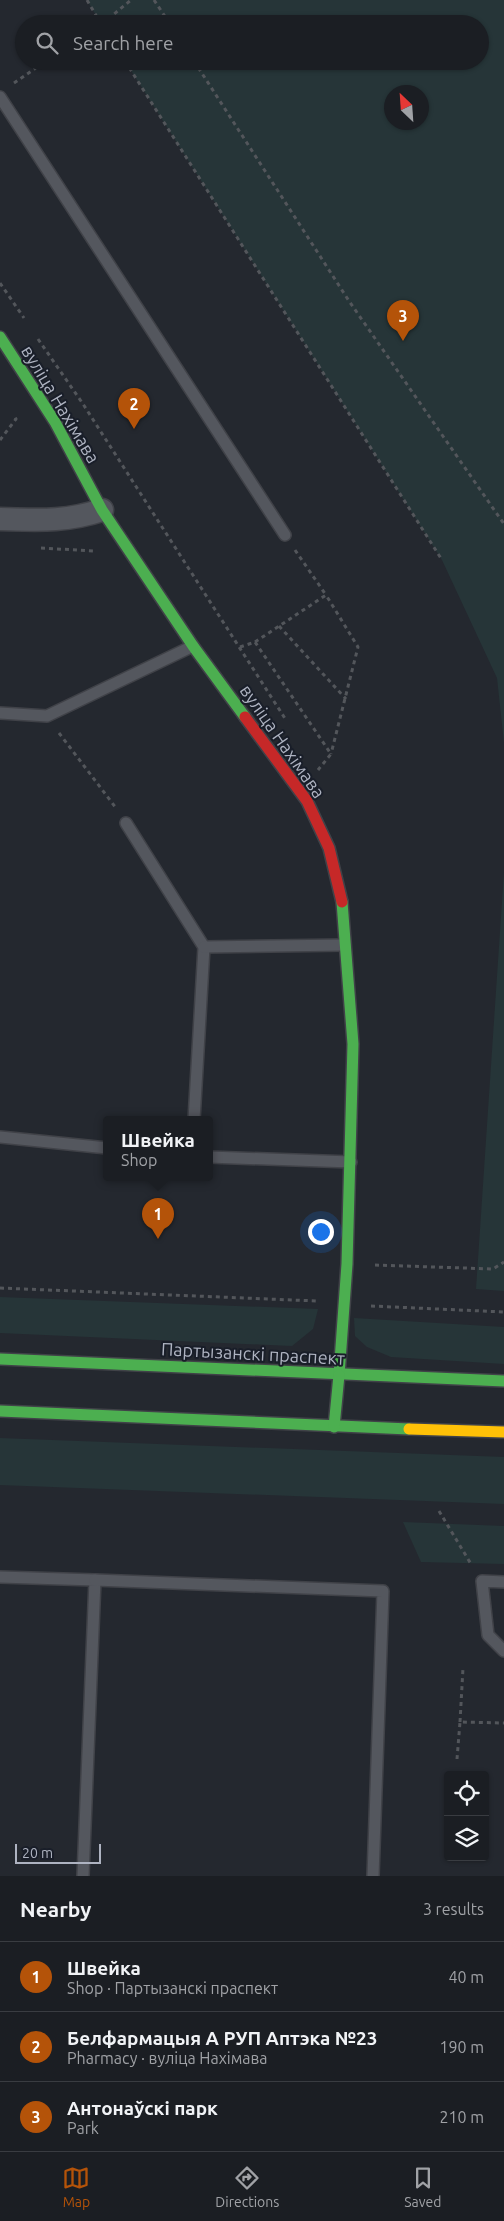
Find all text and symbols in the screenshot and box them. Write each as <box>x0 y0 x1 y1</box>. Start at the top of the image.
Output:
search box <box>15 15 489 70</box>
icon: search <box>33 29 61 57</box>
text: Search here <box>73 32 173 54</box>
north arrow <box>384 85 429 130</box>
pin: 3 <box>387 300 419 341</box>
street label: вуліца Нахімава <box>18 341 104 467</box>
pin: 2 <box>118 388 150 429</box>
street label: вуліца Нахімава <box>236 680 330 802</box>
popup <box>103 1116 213 1181</box>
text: Швейка <box>121 1129 195 1151</box>
text: Shop <box>121 1151 157 1169</box>
pin: 1 <box>142 1198 174 1239</box>
your location <box>308 1219 334 1245</box>
street label: Партызанскі праспект <box>161 1338 345 1368</box>
map controls <box>444 1771 489 1861</box>
button: locate <box>444 1771 489 1816</box>
button: layers <box>444 1816 489 1861</box>
scale bar <box>15 1841 101 1864</box>
text: 20 m <box>22 1845 53 1861</box>
text: Nearby <box>20 1897 91 1921</box>
text: 3 results <box>423 1900 484 1918</box>
text: Швейка <box>67 1957 141 1979</box>
text: 1 <box>31 1968 41 1986</box>
text: 40 m <box>448 1968 484 1986</box>
text: Shop · Партызанскі праспект <box>67 1979 278 1997</box>
text: Белфармацыя А РУП Аптэка №23 <box>67 2027 378 2049</box>
text: 2 <box>31 2038 41 2056</box>
text: 190 m <box>439 2038 484 2056</box>
text: Pharmacy · вуліца Нахімава <box>67 2049 268 2067</box>
text: Антонаўскі парк <box>67 2097 218 2119</box>
text: 3 <box>31 2108 41 2126</box>
text: 210 m <box>439 2108 484 2126</box>
text: Park <box>67 2119 99 2137</box>
tab: Map <box>62 2164 90 2210</box>
tab: Directions <box>215 2164 279 2210</box>
tab: Saved <box>404 2164 442 2210</box>

